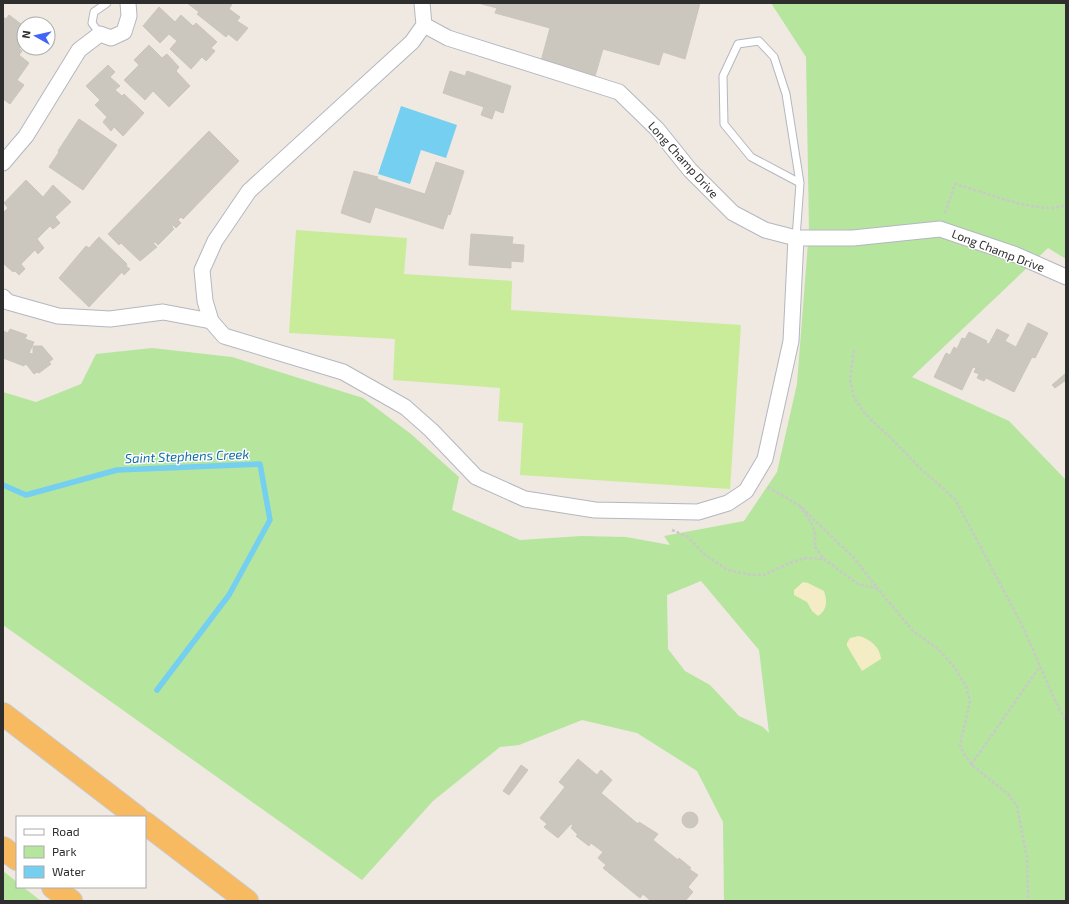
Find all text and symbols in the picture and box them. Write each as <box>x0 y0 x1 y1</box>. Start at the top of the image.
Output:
north arrow <box>16 16 56 56</box>
text: N <box>19 30 33 39</box>
street label: Long Champ Drive <box>646 118 722 201</box>
street label: Long Champ Drive <box>950 226 1047 274</box>
water label: Saint Stephens Creek <box>125 446 250 466</box>
legend <box>16 816 146 888</box>
text: Road <box>52 824 80 838</box>
text: Park <box>52 844 77 858</box>
text: Water <box>52 864 86 878</box>

